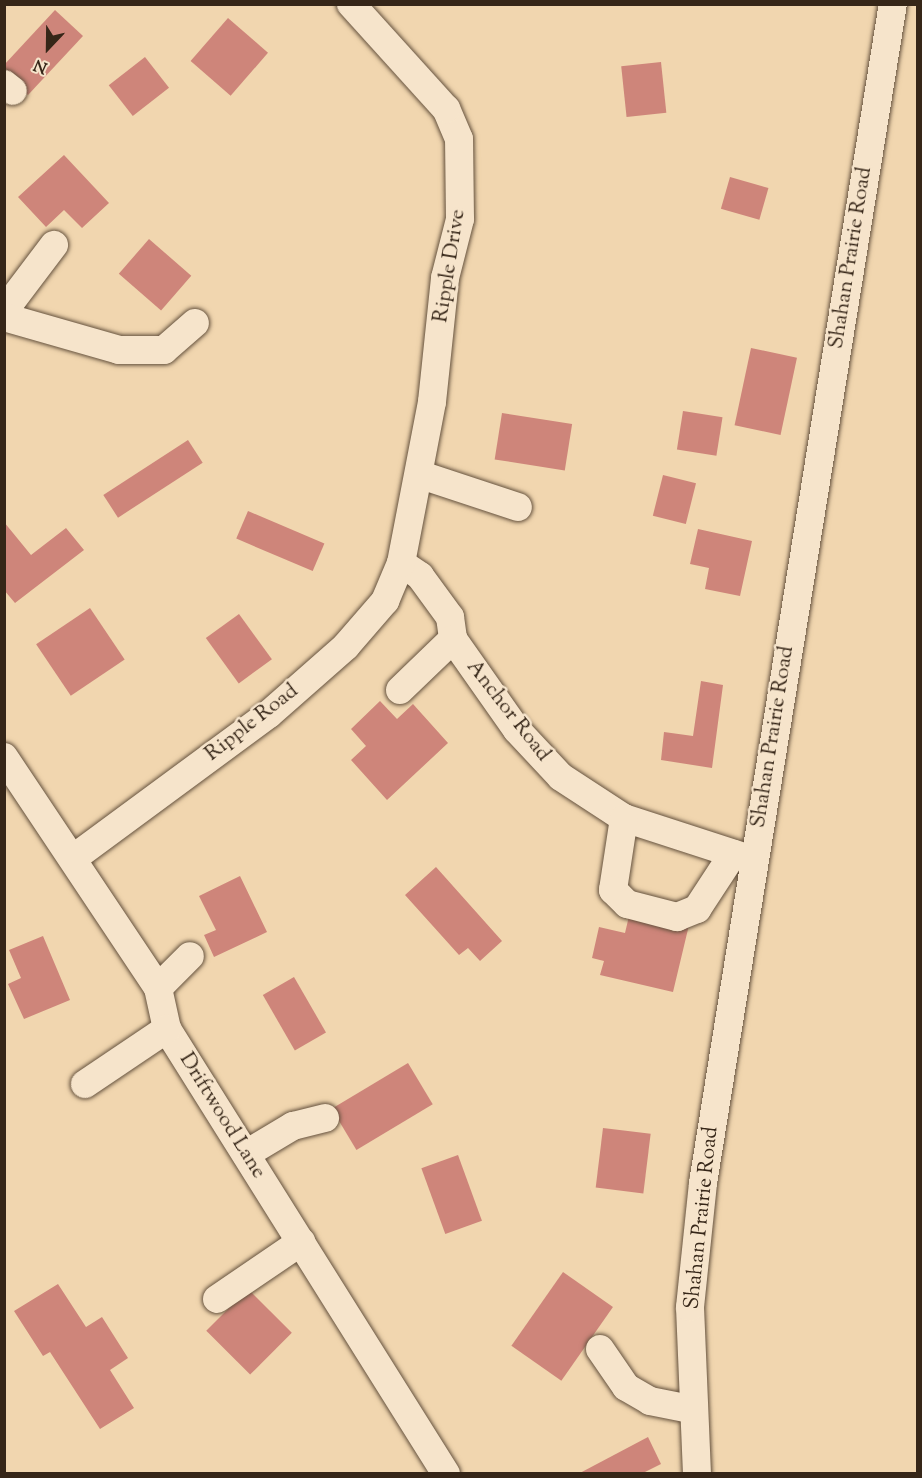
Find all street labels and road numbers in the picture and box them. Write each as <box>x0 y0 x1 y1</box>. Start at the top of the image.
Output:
street label: Shahan Prairie Road <box>824 165 878 351</box>
street label: Ripple Drive <box>429 208 471 324</box>
street label: Shahan Prairie Road <box>746 644 800 830</box>
street label: Anchor Road <box>461 655 555 767</box>
street label: Ripple Road <box>200 679 304 767</box>
street label: Driftwood Lane <box>173 1048 271 1184</box>
street label: Shahan Prairie Road <box>680 1125 724 1311</box>

